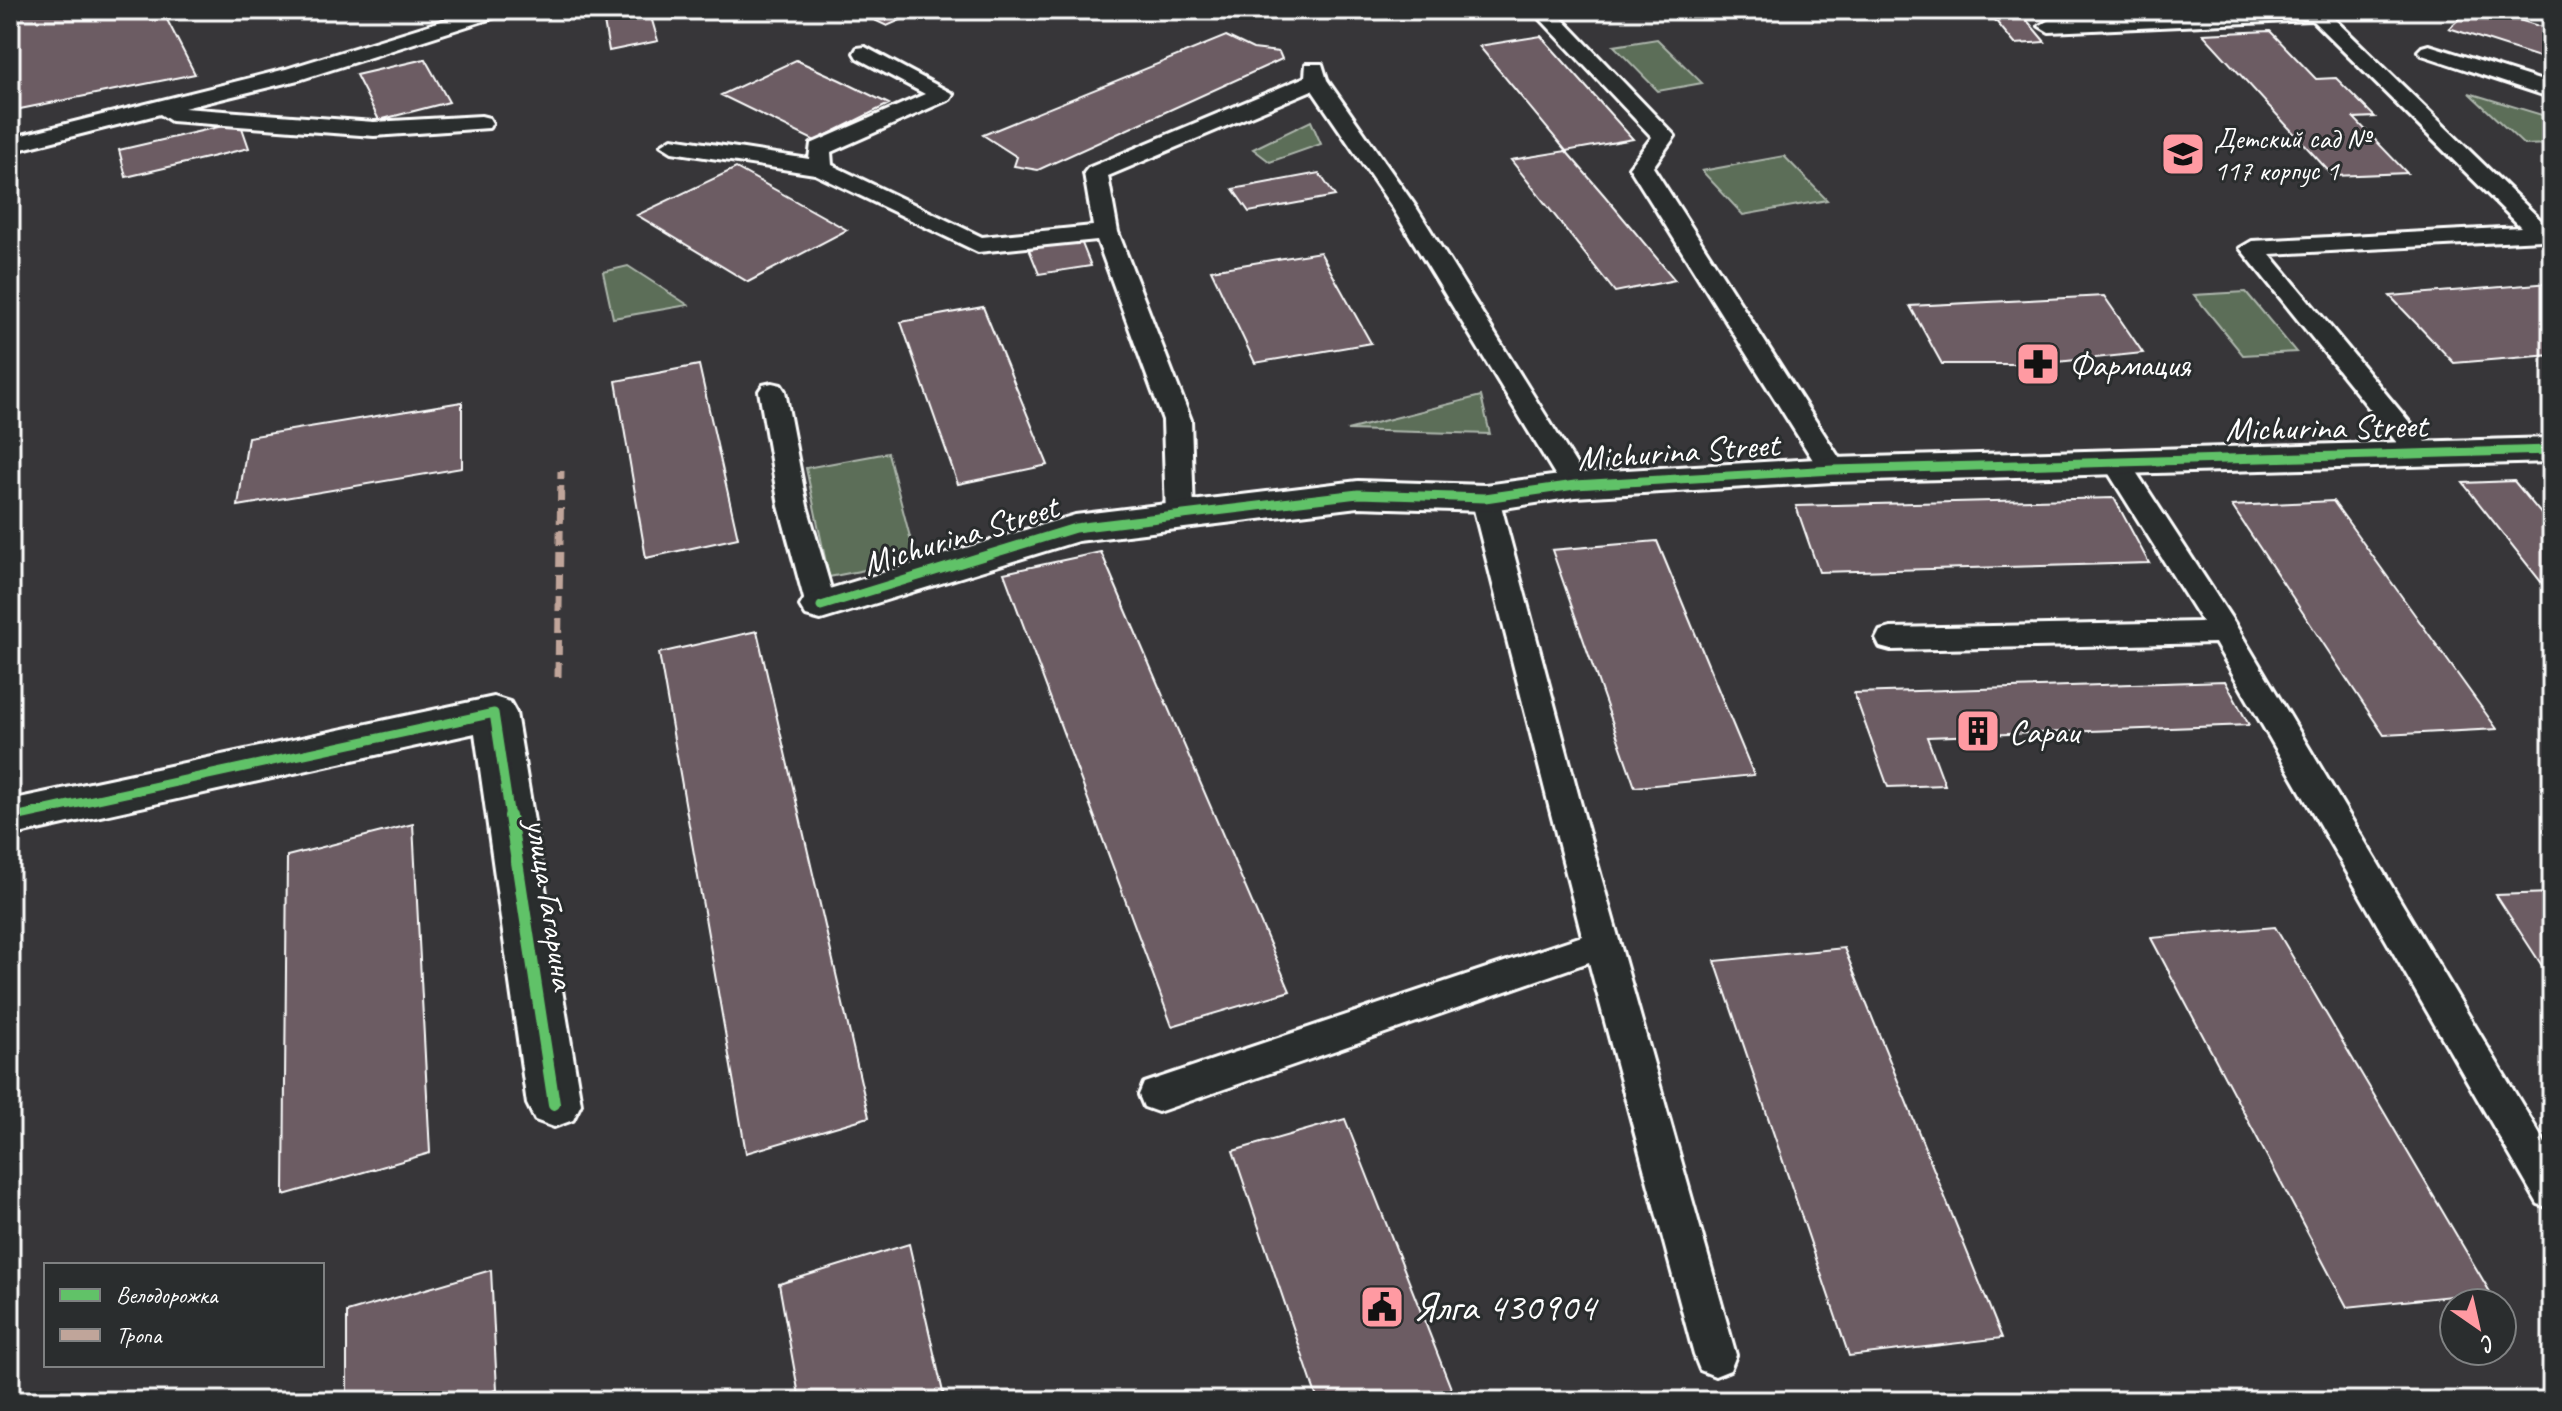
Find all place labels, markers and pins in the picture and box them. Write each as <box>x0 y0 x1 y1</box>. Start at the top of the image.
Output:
place label: Детский сад № 117 корпус 1 <box>2214 121 2373 188</box>
school or university icon: Детский сад № 117 корпус 1 <box>2159 130 2207 178</box>
pharmacy icon: Фармация <box>2014 340 2062 388</box>
place label: Фармация <box>2069 343 2192 386</box>
building icon: Сараи <box>1954 707 2002 755</box>
place label: Сараи <box>2009 710 2082 753</box>
place label: Ялга 430904 <box>1413 1282 1599 1332</box>
public building icon: Ялга 430904 <box>1358 1283 1406 1331</box>

